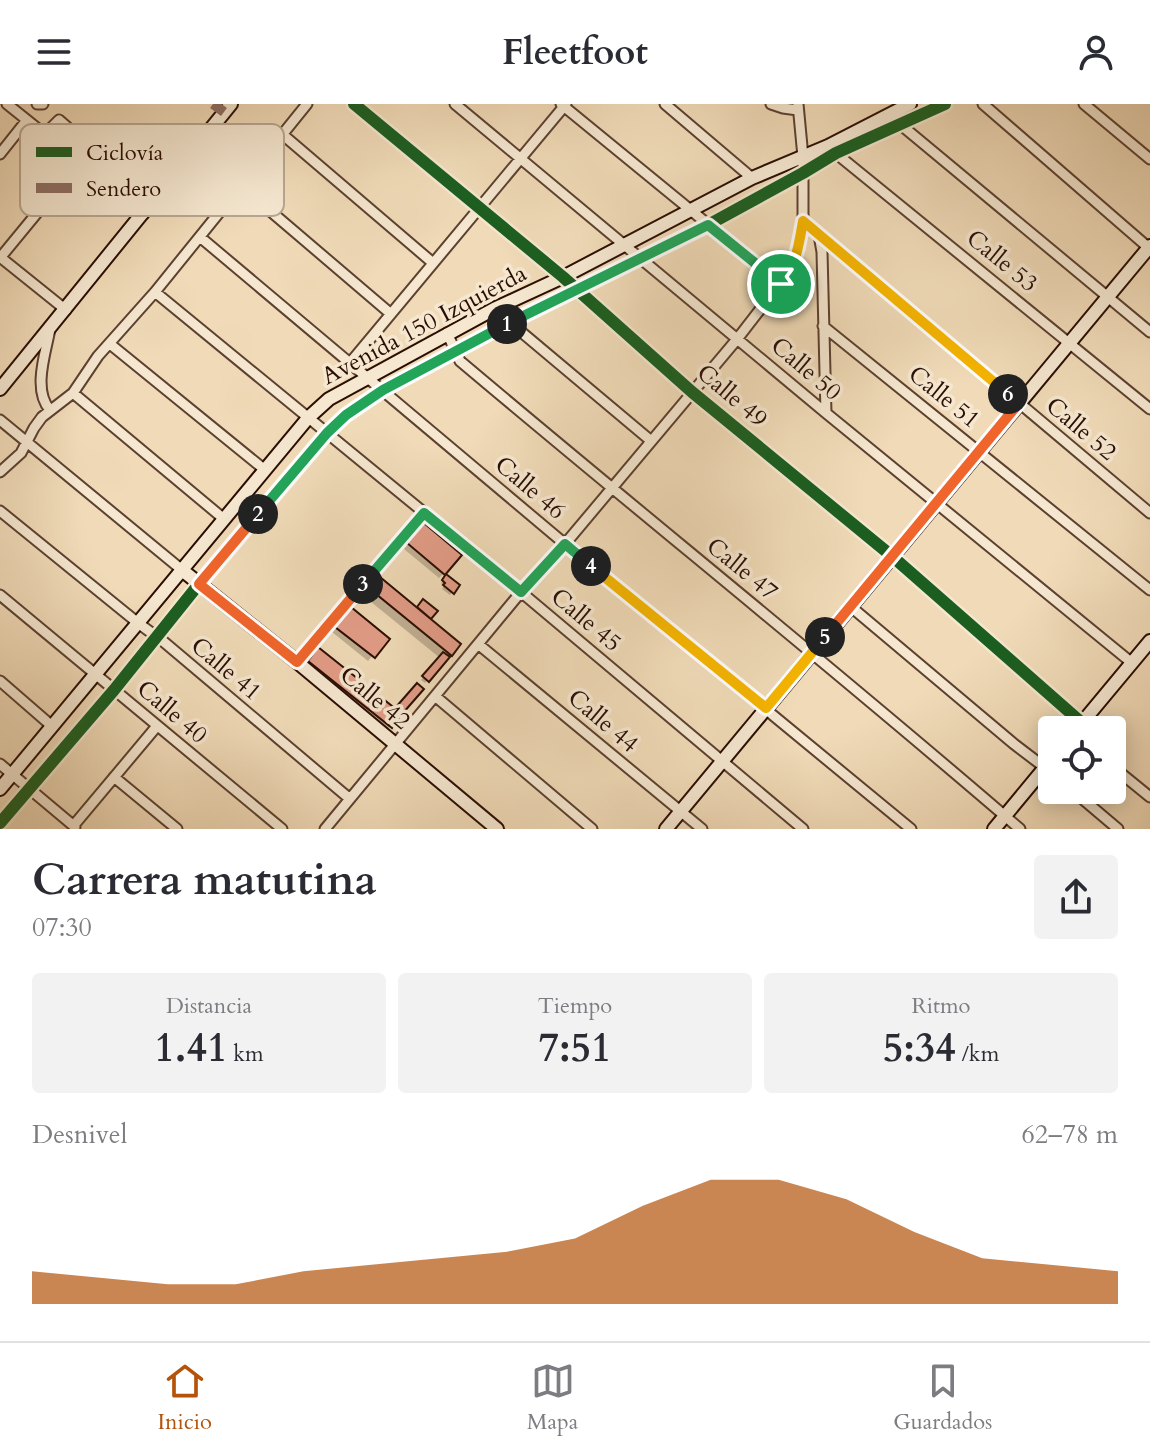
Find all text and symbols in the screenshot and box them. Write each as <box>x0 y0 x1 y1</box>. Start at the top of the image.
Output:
text: Fleetfoot <box>502 28 648 77</box>
icon: menu <box>32 30 76 74</box>
icon: person <box>1074 30 1118 74</box>
legend <box>20 124 284 216</box>
text: Ciclovía <box>86 138 164 168</box>
text: Sendero <box>86 174 161 204</box>
street label: Calle 53 <box>959 222 1045 300</box>
pin <box>747 250 815 318</box>
street label: Avenida 150 Izquierda <box>317 259 531 391</box>
icon: arrive <box>759 262 803 306</box>
pin: 1 <box>487 304 527 344</box>
street label: Calle 50 <box>764 330 848 408</box>
street label: Calle 49 <box>690 357 774 435</box>
street label: Calle 51 <box>901 358 987 436</box>
pin: 6 <box>988 374 1028 414</box>
text: 6 <box>1002 379 1014 409</box>
street label: Calle 52 <box>1039 390 1123 468</box>
street label: Calle 46 <box>488 449 572 527</box>
pin: 2 <box>238 494 278 534</box>
text: 2 <box>252 499 264 529</box>
street label: Calle 47 <box>699 530 785 608</box>
pin: 4 <box>571 546 611 586</box>
text: 4 <box>585 551 597 581</box>
pin: 3 <box>343 564 383 604</box>
text: 3 <box>357 569 369 599</box>
street label: Calle 45 <box>544 581 628 659</box>
pin: 5 <box>805 617 845 657</box>
text: 5 <box>819 622 831 652</box>
street label: Calle 41 <box>184 630 268 708</box>
street label: Calle 42 <box>333 659 417 737</box>
street label: Calle 40 <box>130 673 214 751</box>
street label: Calle 44 <box>561 682 645 760</box>
map controls <box>1038 716 1126 804</box>
button: locate <box>1038 716 1126 804</box>
text: Carrera matutina <box>32 850 377 910</box>
button: share <box>1034 855 1118 939</box>
text: 07:30 <box>32 910 92 945</box>
text: Distancia <box>166 991 252 1021</box>
text: Tiempo <box>538 991 612 1021</box>
text: Ritmo <box>912 991 970 1021</box>
text: 1.41 <box>154 1021 227 1076</box>
text: 7:51 <box>538 1021 612 1076</box>
text: 5:34 <box>883 1021 956 1076</box>
text: km <box>227 1039 264 1069</box>
text: /km <box>956 1039 999 1069</box>
text: Desnivel <box>32 1117 127 1152</box>
text: 62–78 m <box>1021 1117 1118 1152</box>
tab: Inicio <box>158 1359 212 1437</box>
tab: Mapa <box>527 1359 578 1437</box>
tab: Guardados <box>893 1359 992 1437</box>

